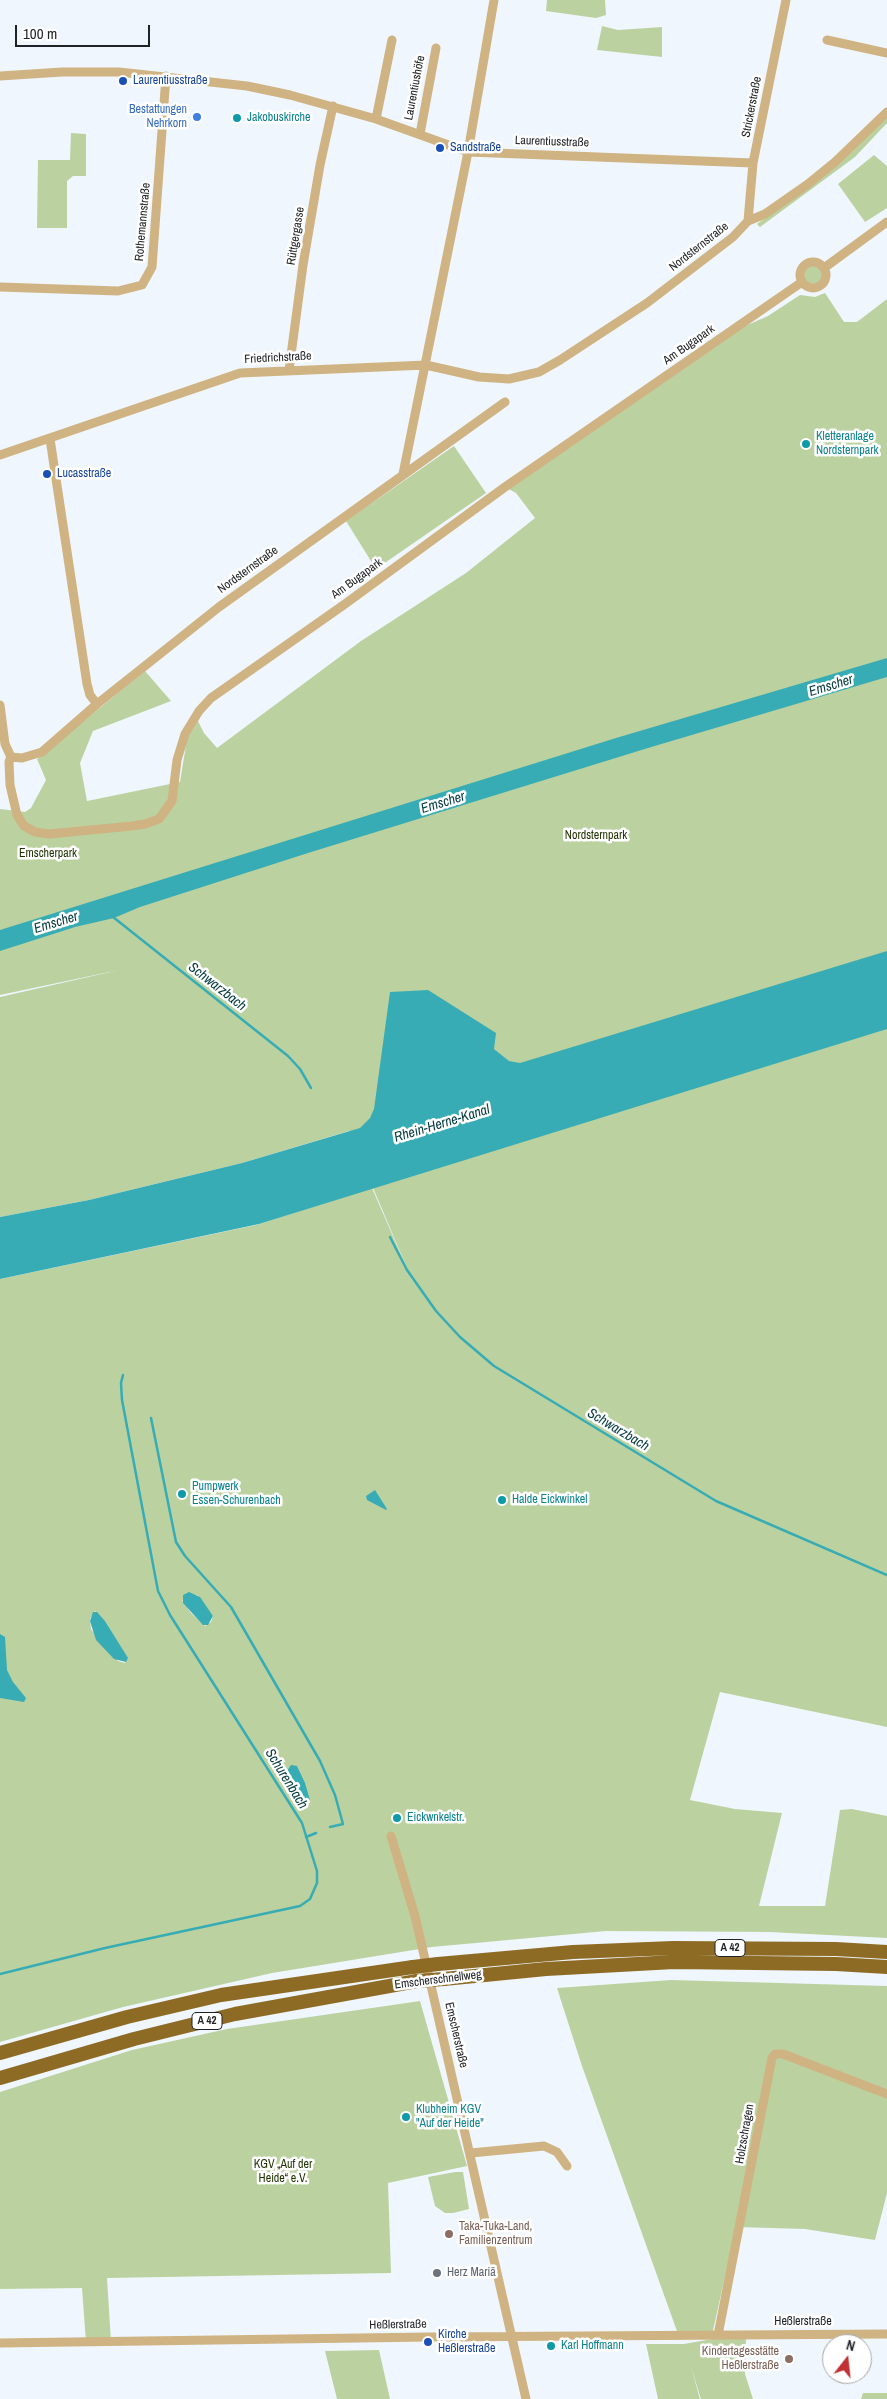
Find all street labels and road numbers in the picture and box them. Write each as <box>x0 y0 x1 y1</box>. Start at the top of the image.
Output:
street label: Laurentiushöfe <box>402 54 428 122</box>
street label: Strickerstraße <box>739 75 765 139</box>
street label: Laurentiusstraße <box>515 134 589 150</box>
street label: Rothemannstraße <box>132 182 154 262</box>
street label: Rüttgergasse <box>284 206 308 266</box>
street label: Nordsternstraße <box>667 219 731 275</box>
street label: Am Bugapark <box>660 322 718 368</box>
street label: Friedrichstraße <box>244 349 312 367</box>
street label: Nordsternstraße <box>215 543 281 597</box>
street label: Am Bugapark <box>329 556 385 602</box>
road number: A 42 <box>715 1940 745 1956</box>
street label: Emscherschnellweg <box>394 1968 482 1992</box>
street label: Emscherstraße <box>441 2001 471 2069</box>
road number: A 42 <box>192 2012 222 2030</box>
street label: Holzschragen <box>733 2103 757 2165</box>
street label: Heßlerstraße <box>774 2315 832 2329</box>
street label: Heßlerstraße <box>369 2317 427 2333</box>

